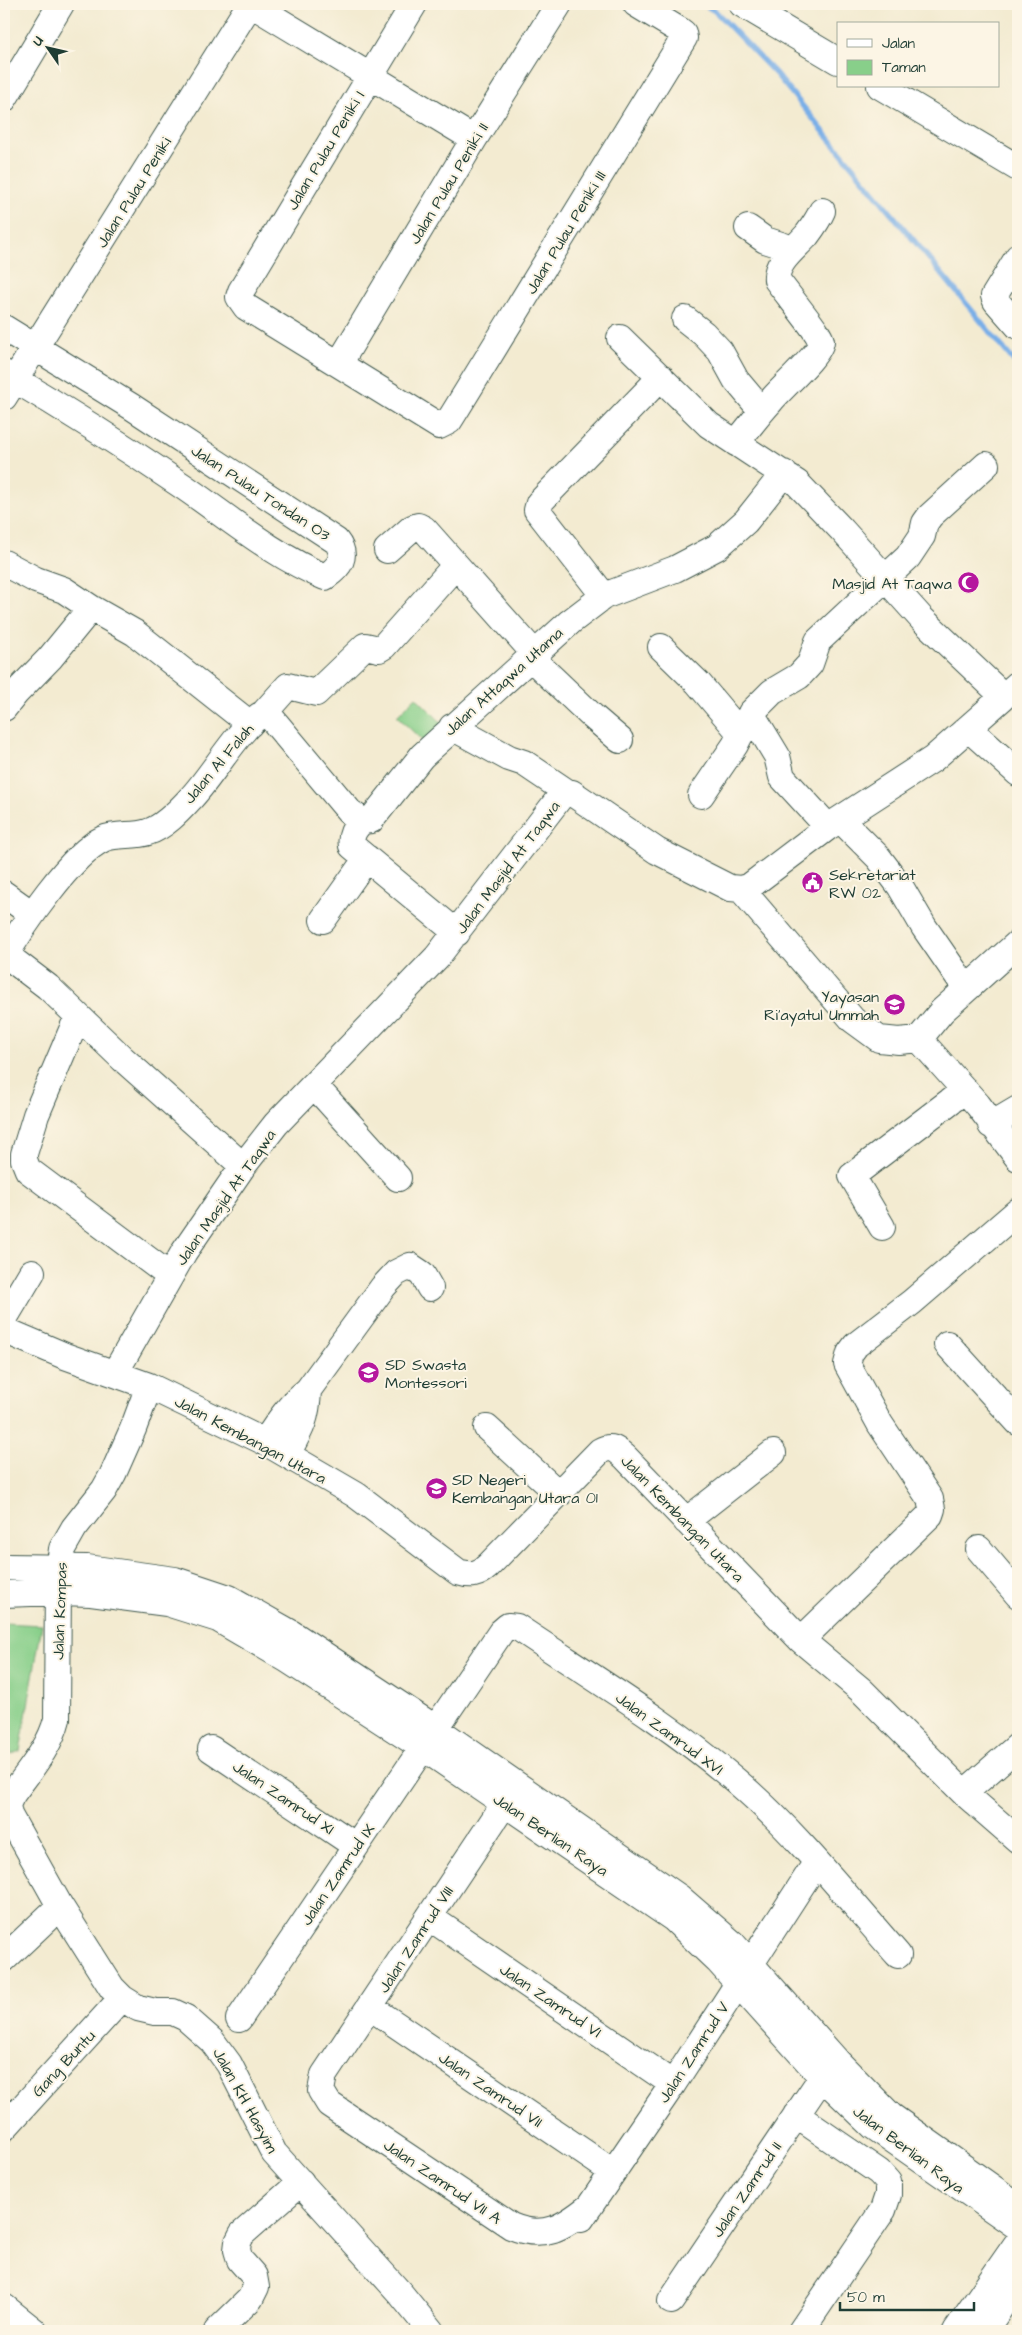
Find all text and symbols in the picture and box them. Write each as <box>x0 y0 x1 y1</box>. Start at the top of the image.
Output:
north arrow <box>22 22 72 72</box>
legend <box>837 22 1000 88</box>
text: U <box>28 32 49 50</box>
text: Jalan <box>882 33 916 54</box>
text: Taman <box>882 57 926 78</box>
street label: Jalan Pulau Peniki I <box>282 87 370 214</box>
street label: Jalan Pulau Peniki II <box>404 119 494 248</box>
street label: Jalan Pulau Peniki <box>91 132 177 252</box>
street label: Jalan Pulau Peniki III <box>520 167 611 298</box>
street label: Jalan Pulau Tondan O3 <box>187 440 334 546</box>
mosque icon: Masjid At Taqwa <box>956 571 980 595</box>
place label: Masjid At Taqwa <box>832 573 952 595</box>
street label: Jalan Attaqwa Utama <box>439 622 568 741</box>
street label: Jalan Al Falah <box>179 719 259 808</box>
street label: Jalan Masjid At Taqwa <box>450 796 565 939</box>
place label: Sekretariat RW 02 <box>829 864 916 904</box>
public building icon: Sekretariat RW 02 <box>801 871 825 895</box>
place label: Yayasan Ri'ayatul Ummah <box>764 986 879 1027</box>
school or university icon: Yayasan Ri'ayatul Ummah <box>883 993 907 1017</box>
street label: Jalan Masjid At Taqwa <box>170 1125 281 1270</box>
place label: SD Swasta Montessori <box>385 1354 467 1394</box>
school or university icon: SD Swasta Montessori <box>357 1361 381 1385</box>
street label: Jalan Kembangan Utara <box>170 1391 330 1490</box>
street label: Jalan Kembangan Utara <box>615 1450 749 1588</box>
place label: SD Negeri Kembangan Utara 01 <box>452 1469 598 1510</box>
school or university icon: SD Negeri Kembangan Utara 01 <box>424 1476 448 1500</box>
street label: Jalan Kompas <box>47 1562 73 1660</box>
street label: Jalan Zamrud XVI <box>611 1687 728 1780</box>
street label: Jalan Zamrud XI <box>228 1756 339 1840</box>
street label: Jalan Berlian Raya <box>488 1788 612 1882</box>
street label: Jalan Zamrud IX <box>296 1819 380 1930</box>
street label: Jalan Zamrud VIII <box>373 1882 459 1997</box>
street label: Jalan Zamrud VI <box>495 1958 606 2043</box>
street label: Jalan Zamrud V <box>653 1998 735 2107</box>
street label: Gang Buntu <box>27 2025 101 2103</box>
street label: Jalan KH Hasyim <box>206 2044 283 2158</box>
street label: Jalan Zamrud VII <box>434 2047 547 2133</box>
street label: Jalan Berlian Raya <box>847 2101 969 2200</box>
street label: Jalan Zamrud VII A <box>379 2134 506 2230</box>
street label: Jalan Zamrud II <box>707 2137 787 2242</box>
scale bar <box>840 2280 973 2312</box>
text: 50 m <box>847 2287 885 2308</box>

